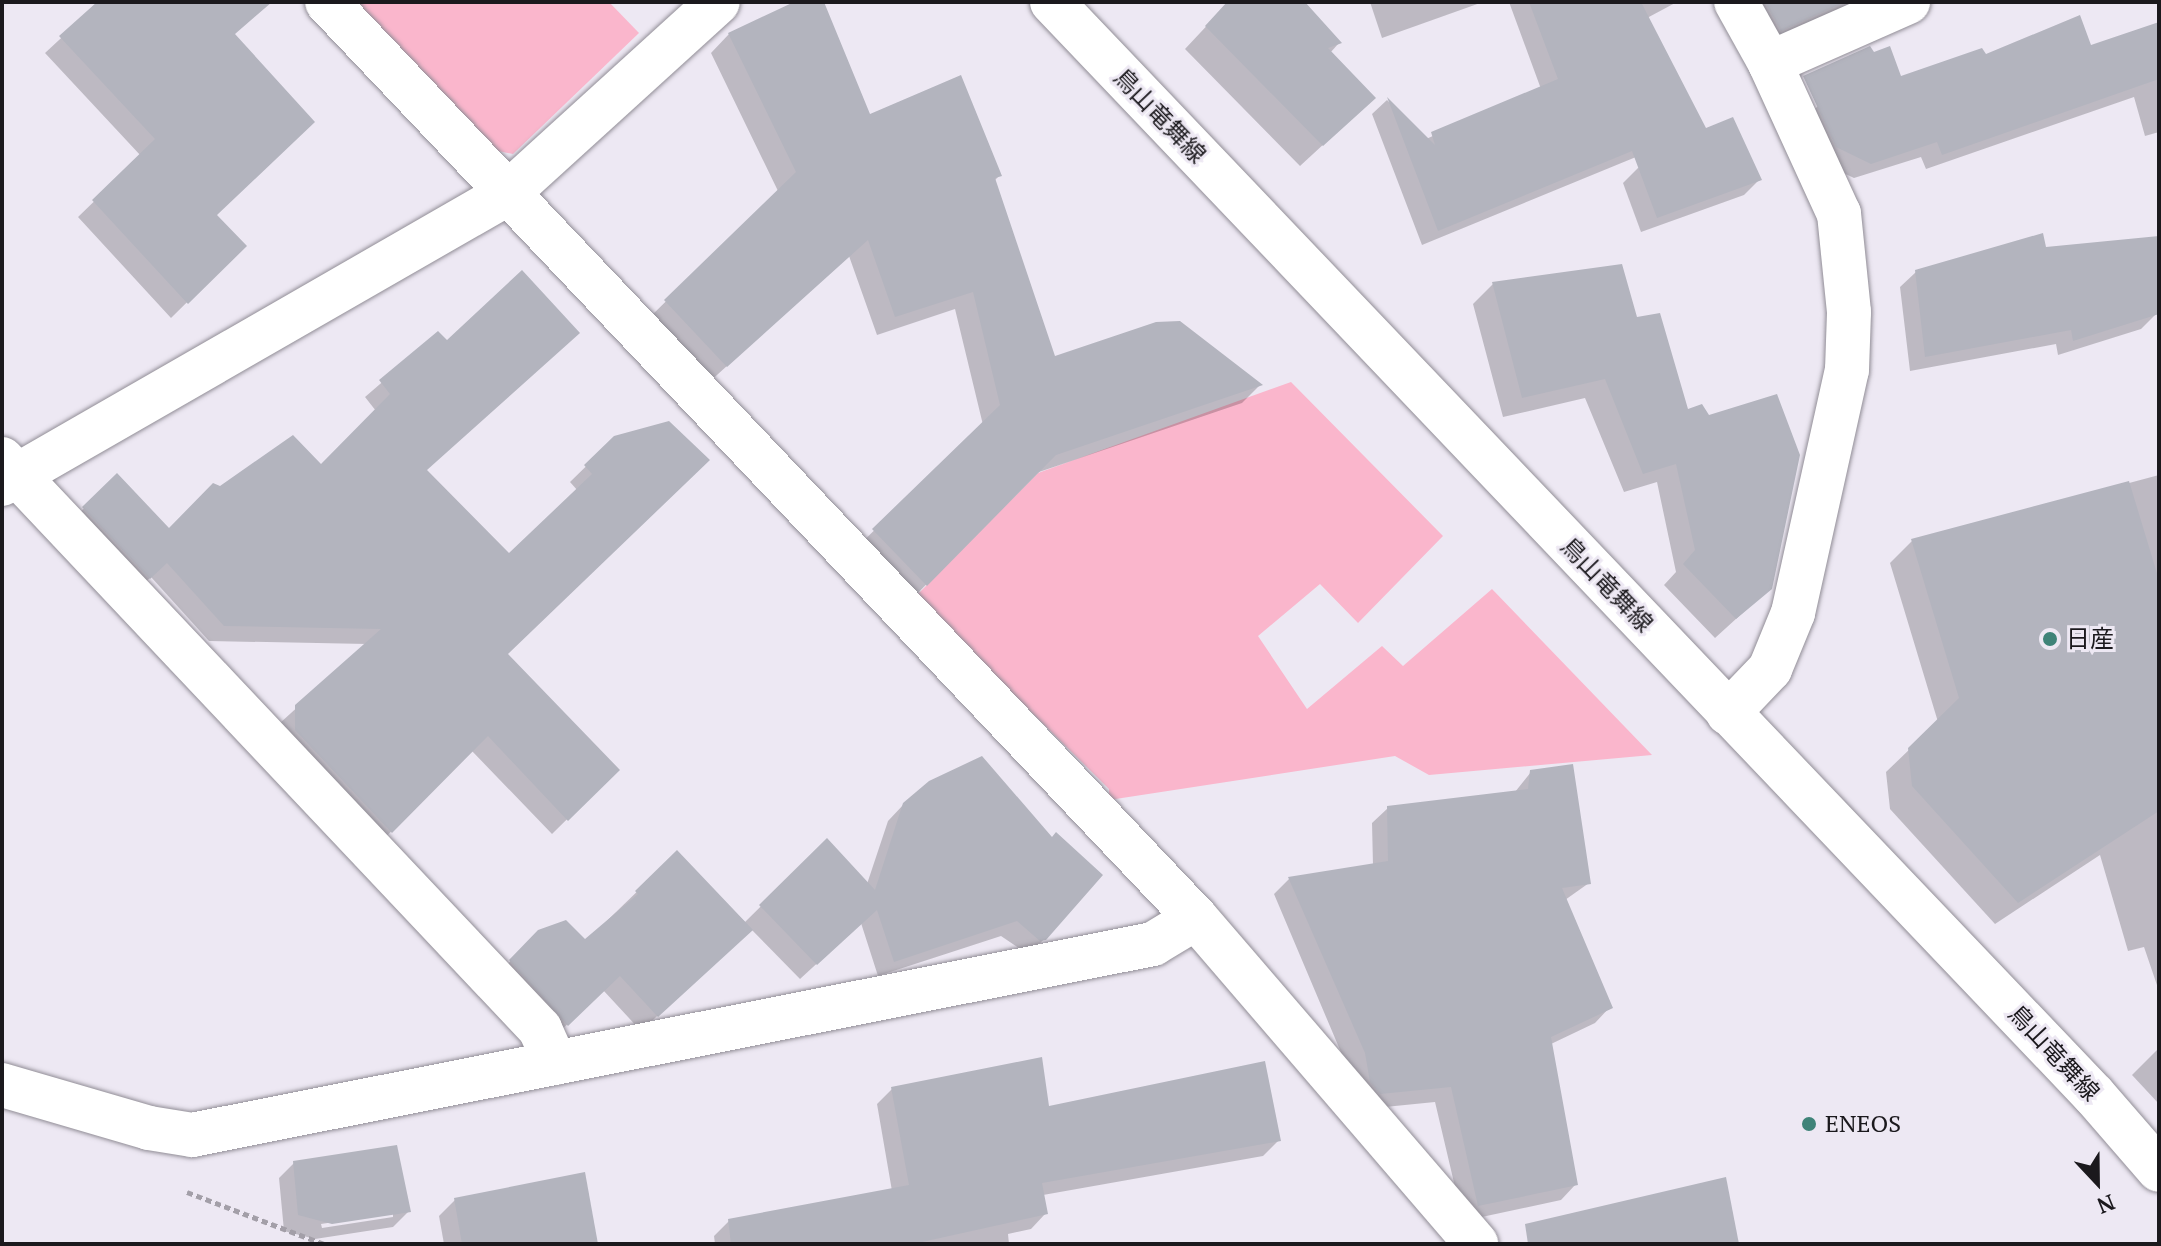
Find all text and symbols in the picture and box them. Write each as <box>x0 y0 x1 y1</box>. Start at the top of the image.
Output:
street label: 鳥山竜舞線 <box>1108 63 1212 169</box>
street label: 鳥山竜舞線 <box>1555 532 1659 638</box>
place label: 日産 <box>2066 625 2114 653</box>
marker: 日産 <box>2041 630 2059 648</box>
street label: 鳥山竜舞線 <box>2003 999 2105 1107</box>
place label: ENEOS <box>1825 1110 1901 1138</box>
marker: ENEOS <box>1800 1115 1818 1133</box>
north arrow <box>2057 1142 2137 1222</box>
text: N <box>2093 1188 2119 1221</box>

